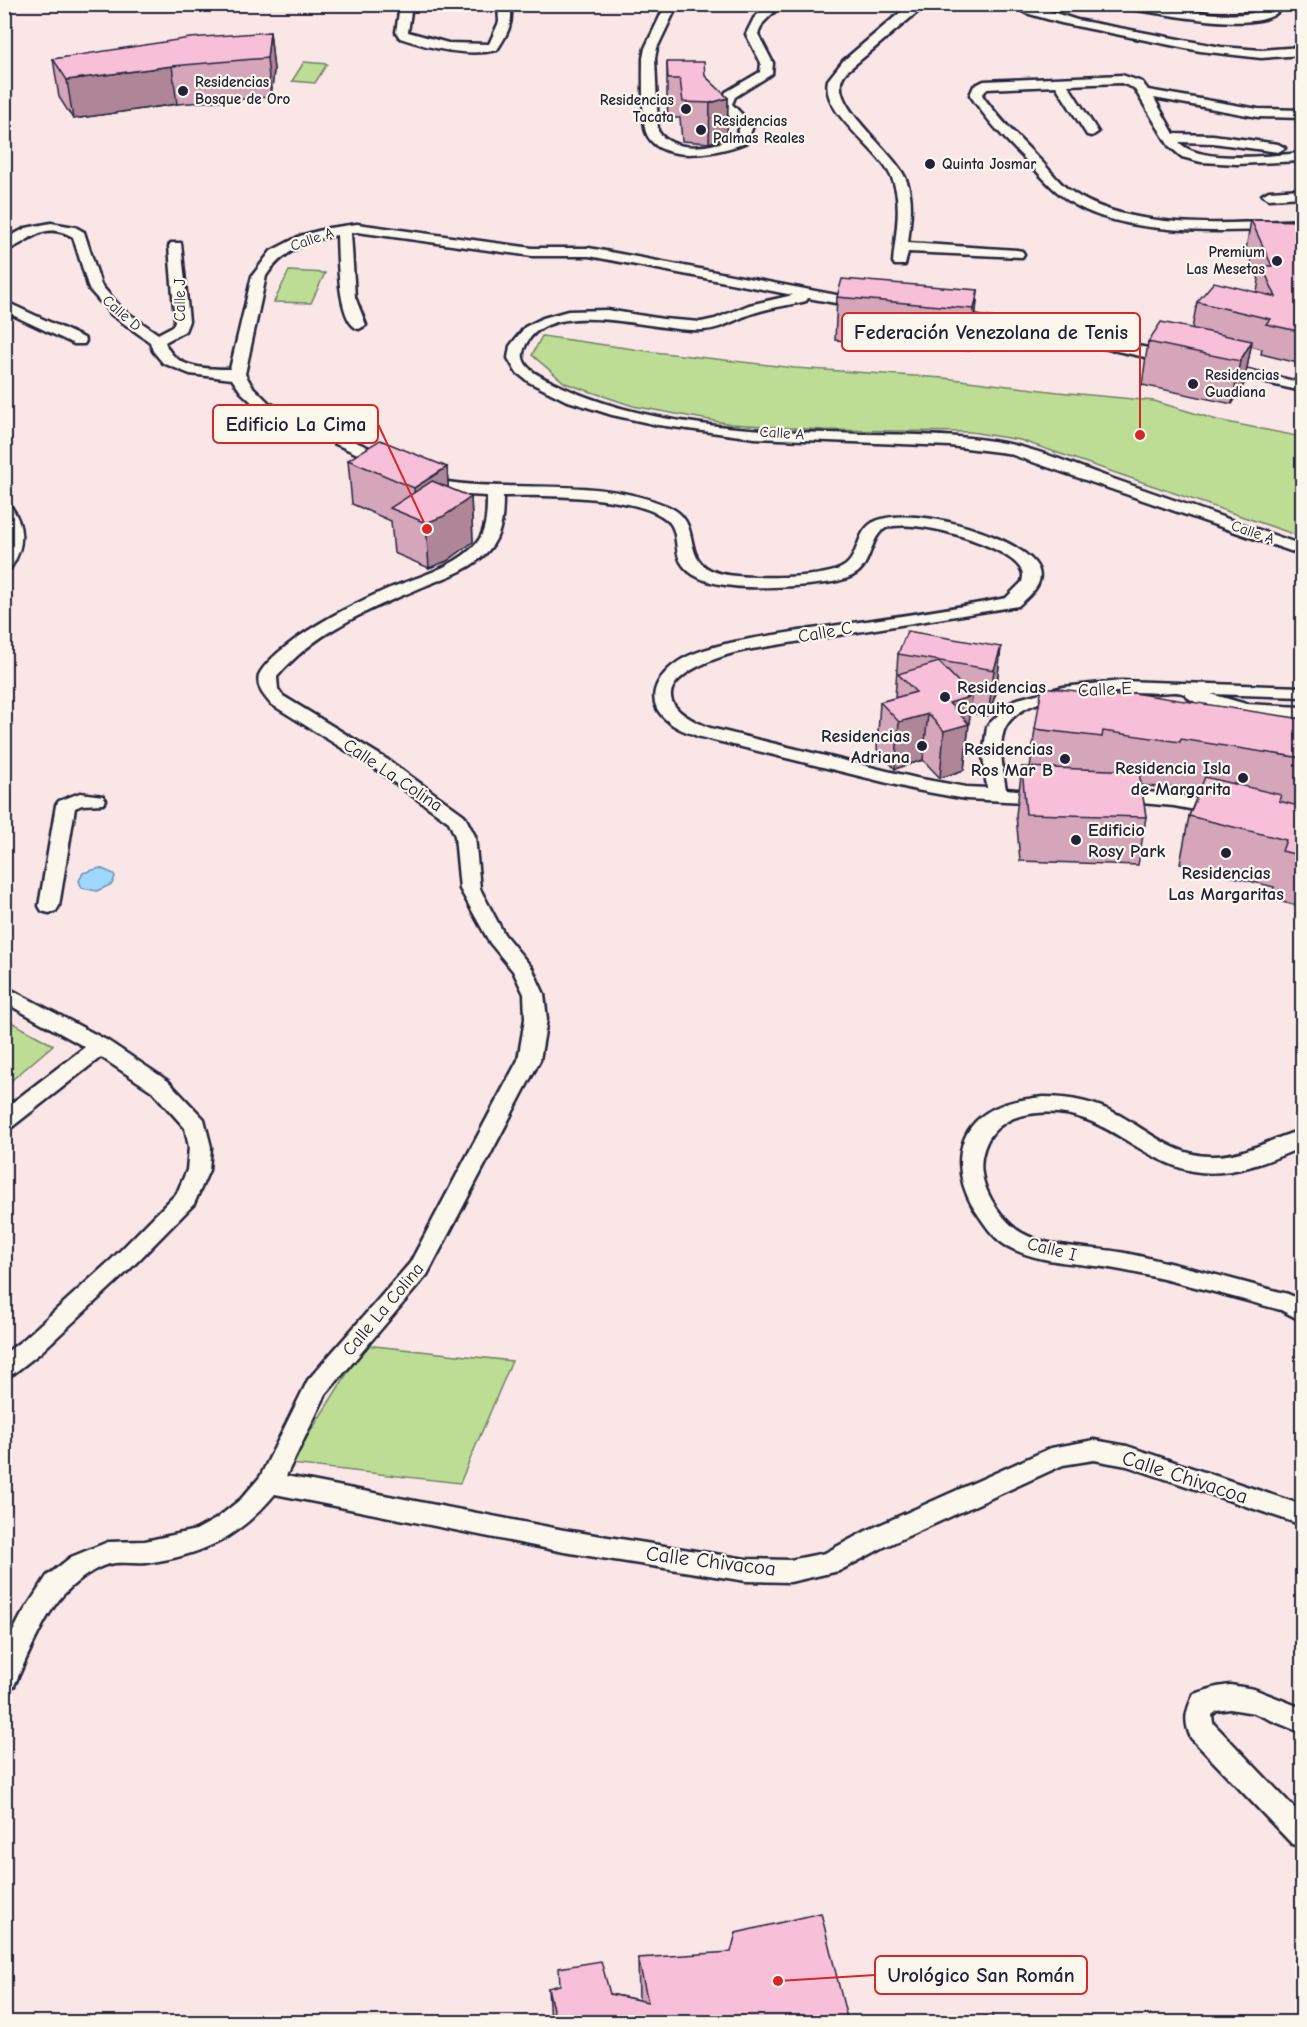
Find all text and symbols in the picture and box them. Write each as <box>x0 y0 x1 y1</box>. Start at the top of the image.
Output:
place label: Residencias Bosque de Oro <box>195 73 290 108</box>
marker: Residencias Bosque de Oro <box>176 84 190 98</box>
place label: Residencias Tacata <box>600 91 674 126</box>
marker: Residencias Tacata <box>679 102 693 116</box>
place label: Residencias Palmas Reales <box>713 112 805 147</box>
marker: Residencias Palmas Reales <box>694 123 708 137</box>
place label: Quinta Josmar <box>942 155 1036 173</box>
marker: Quinta Josmar <box>923 157 937 171</box>
street label: Calle A <box>288 223 336 255</box>
place label: Premium Las Mesetas <box>1186 243 1265 278</box>
marker: Premium Las Mesetas <box>1270 254 1284 268</box>
street label: Calle J <box>171 278 189 321</box>
street label: Calle D <box>99 291 145 335</box>
callout: Federación Venezolana de Tenis <box>842 313 1140 351</box>
text: Federación Venezolana de Tenis <box>854 321 1128 344</box>
place label: Residencias Guadiana <box>1205 366 1279 401</box>
marker: Residencias Guadiana <box>1186 377 1200 391</box>
callout: Edificio La Cima <box>213 405 378 443</box>
text: Edificio La Cima <box>226 413 366 436</box>
street label: Calle A <box>759 422 805 444</box>
street label: Calle A <box>1229 516 1277 548</box>
street label: Calle C <box>797 617 854 648</box>
place label: Residencias Coquito <box>957 677 1046 719</box>
street label: Calle E <box>1077 678 1133 701</box>
marker: Residencias Coquito <box>938 690 952 704</box>
place label: Residencias Adriana <box>821 726 910 768</box>
street label: Calle La Colina <box>339 735 446 816</box>
marker: Residencias Adriana <box>915 739 929 753</box>
place label: Residencias Ros Mar B <box>964 739 1053 781</box>
marker: Residencias Ros Mar B <box>1058 752 1072 766</box>
place label: Residencia Isla de Margarita <box>1115 758 1231 800</box>
marker: Residencia Isla de Margarita <box>1236 771 1250 785</box>
place label: Edificio Rosy Park <box>1088 820 1165 862</box>
marker: Edificio Rosy Park <box>1069 833 1083 847</box>
marker: Residencias Las Margaritas <box>1219 846 1233 860</box>
place label: Residencias Las Margaritas <box>1168 863 1284 905</box>
street label: Calle I <box>1025 1233 1079 1266</box>
street label: Calle La Colina <box>338 1258 428 1360</box>
street label: Calle Chivacoa <box>1119 1445 1251 1509</box>
street label: Calle Chivacoa <box>645 1541 777 1581</box>
callout: Urológico San Román <box>875 1956 1087 1994</box>
text: Urológico San Román <box>887 1964 1075 1987</box>

